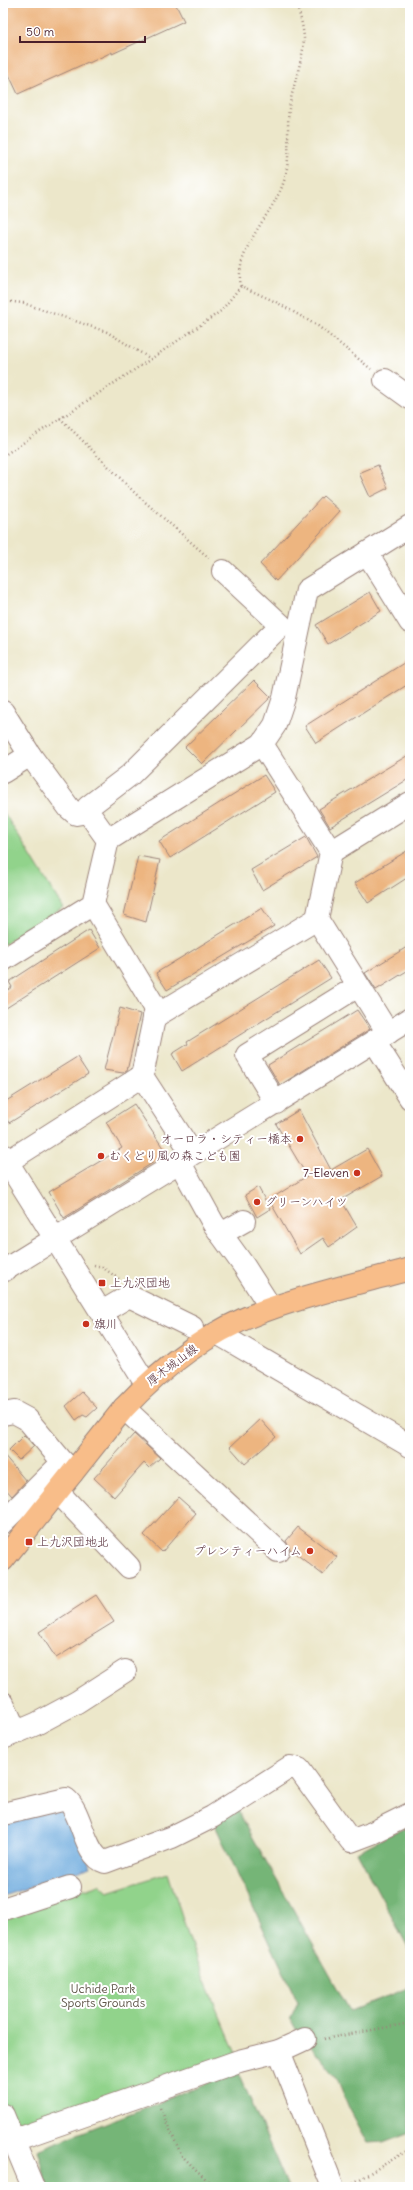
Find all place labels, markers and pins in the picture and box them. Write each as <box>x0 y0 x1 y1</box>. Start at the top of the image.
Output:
place label: オーロラ・シティー橋本 <box>160 1131 292 1146</box>
marker: オーロラ・シティー橋本 <box>295 1134 305 1144</box>
place label: むくどり風の森こども園 <box>109 1148 241 1163</box>
marker: むくどり風の森こども園 <box>96 1151 106 1161</box>
place label: 7-Eleven <box>303 1165 349 1180</box>
marker: 7-Eleven <box>352 1168 362 1178</box>
place label: グリーンハイツ <box>265 1194 348 1209</box>
marker: グリーンハイツ <box>252 1197 262 1207</box>
place label: 上九沢団地 <box>110 1275 170 1290</box>
marker: 上九沢団地 <box>97 1278 107 1288</box>
place label: 旗川 <box>94 1316 118 1331</box>
marker: 旗川 <box>81 1319 91 1329</box>
place label: 上九沢団地北 <box>37 1534 109 1549</box>
marker: 上九沢団地北 <box>24 1537 34 1547</box>
place label: プレンティーハイム <box>194 1543 302 1558</box>
marker: プレンティーハイム <box>305 1546 315 1556</box>

